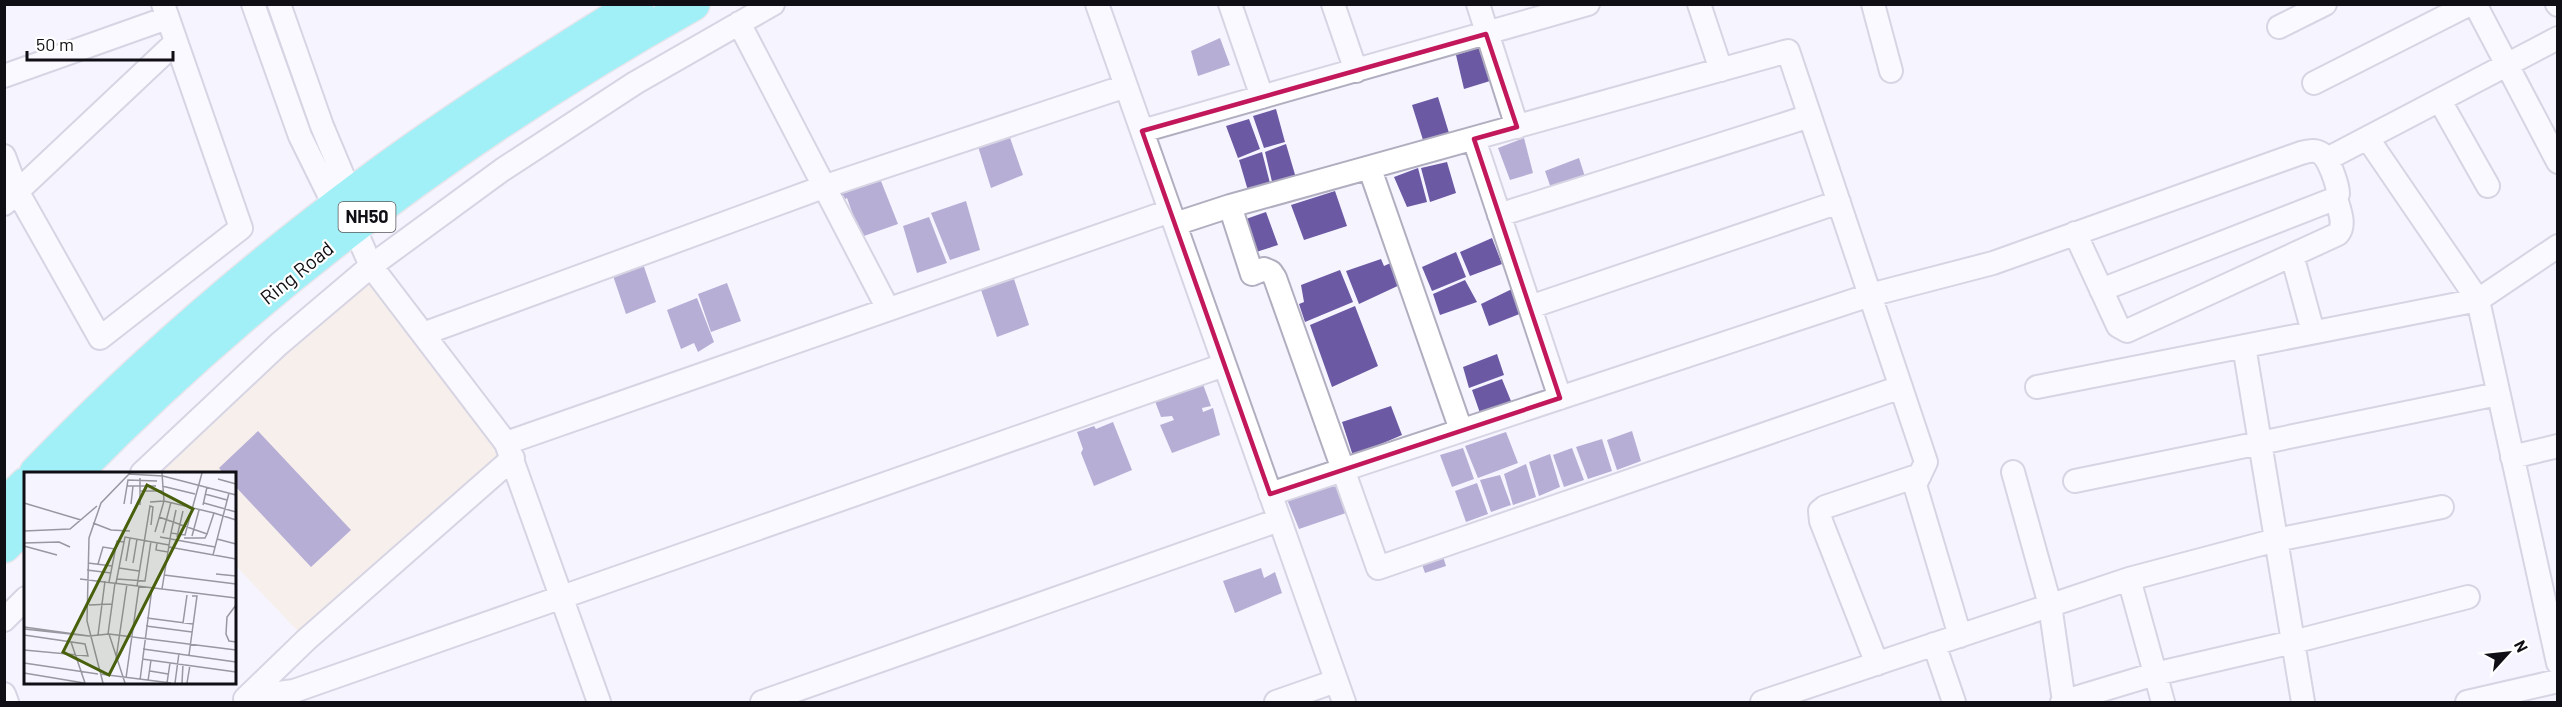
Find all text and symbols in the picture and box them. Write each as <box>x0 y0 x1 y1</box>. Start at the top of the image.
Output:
scale bar <box>27 24 172 62</box>
text: 50 m <box>36 33 74 55</box>
road number: NH50 <box>338 202 395 232</box>
street label: Ring Road <box>255 236 338 309</box>
inset map <box>24 472 236 683</box>
north arrow <box>2478 623 2538 683</box>
text: N <box>2511 637 2533 655</box>

